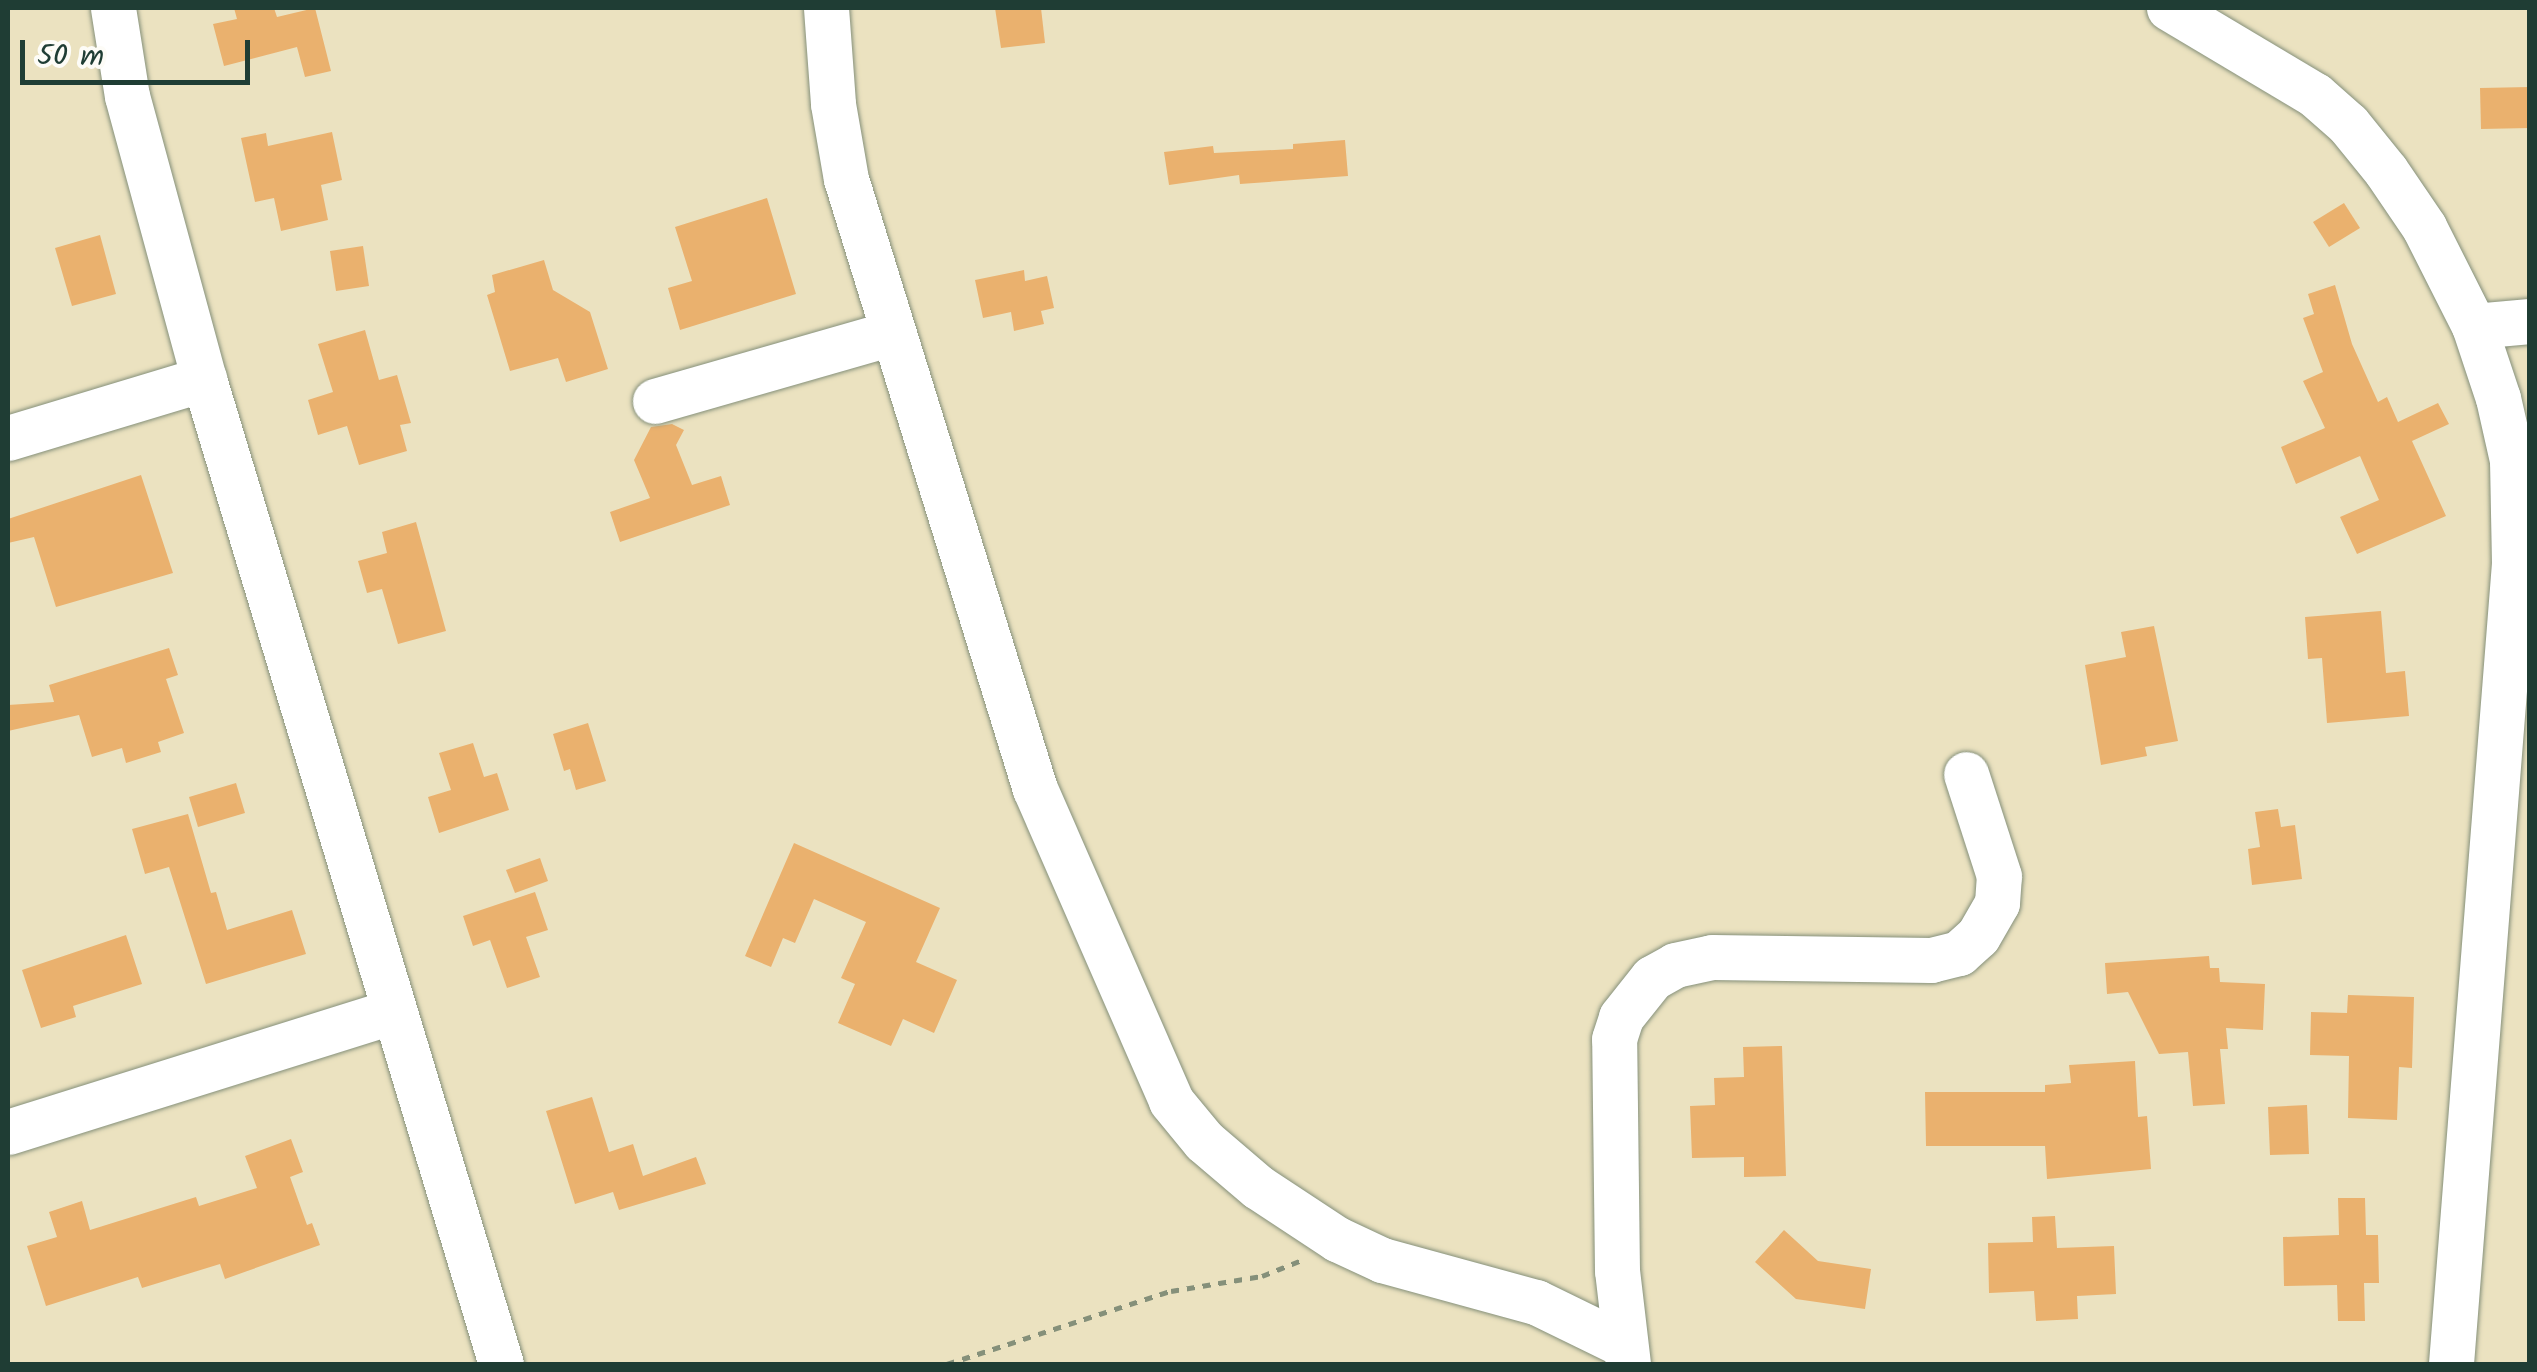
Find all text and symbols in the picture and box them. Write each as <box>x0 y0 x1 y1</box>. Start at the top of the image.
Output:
scale bar <box>25 20 255 82</box>
text: 50 m <box>37 33 104 81</box>

